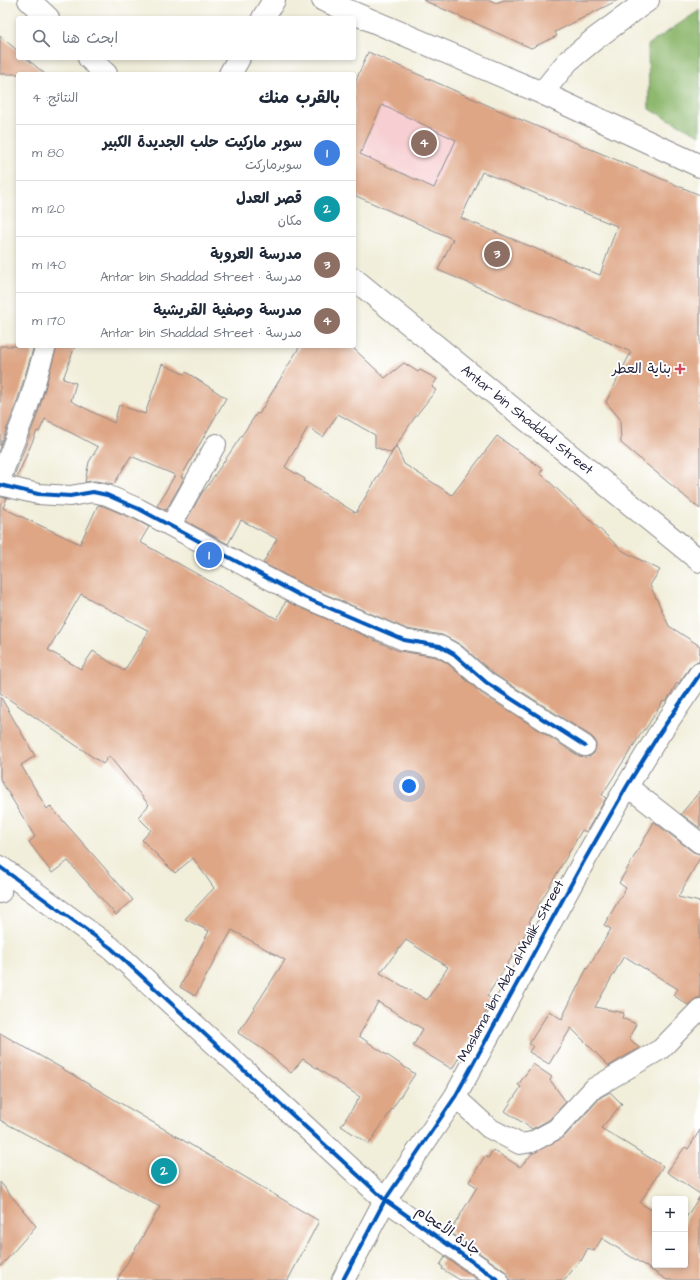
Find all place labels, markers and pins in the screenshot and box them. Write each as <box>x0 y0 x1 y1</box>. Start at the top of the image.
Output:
pin: 4 <box>411 128 437 158</box>
pin: 3 <box>484 239 510 269</box>
place label: بناية العطر <box>611 359 671 379</box>
marker: بناية العطر <box>674 363 686 375</box>
pin: 1 <box>196 540 222 570</box>
pin: 2 <box>151 1156 177 1186</box>

